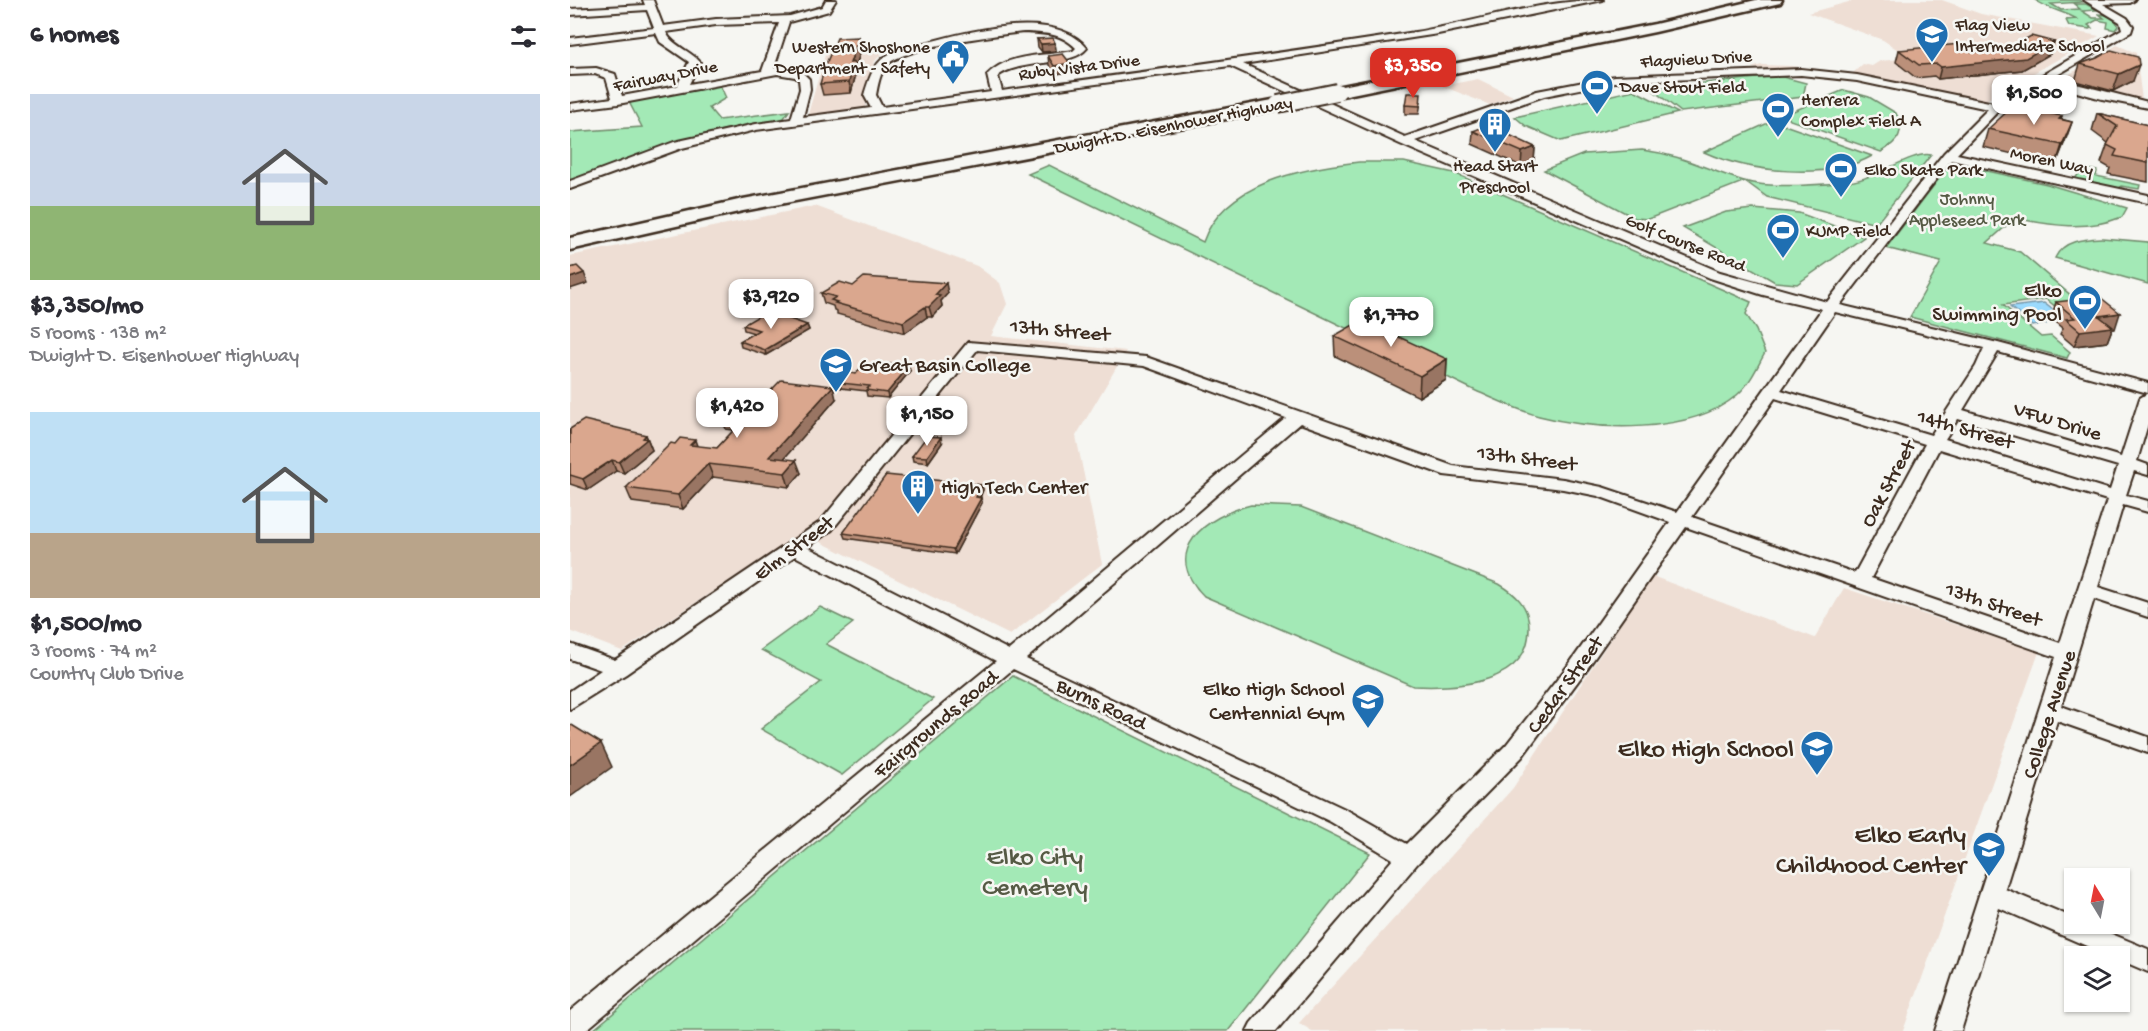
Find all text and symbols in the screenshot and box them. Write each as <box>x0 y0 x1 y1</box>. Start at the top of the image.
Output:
school or university icon: Flag View Intermediate School <box>1914 16 1950 63</box>
place label: Flag View Intermediate School <box>1954 16 2105 58</box>
icon: filters <box>507 20 540 53</box>
text: 6 homes <box>30 21 118 52</box>
place label: Western Shoshone Department - Safety <box>774 38 931 80</box>
public building icon: Western Shoshone Department - Safety <box>935 38 971 85</box>
street label: Flagview Drive <box>1639 47 1753 74</box>
pin: $3,350 <box>1364 48 1462 99</box>
street label: Ruby Vista Drive <box>1018 51 1142 86</box>
text: $3,350 <box>1384 56 1442 79</box>
street label: Fairway Drive <box>611 57 720 98</box>
sports icon: Dave Stout Field <box>1579 68 1615 115</box>
pin: $1,500 <box>1985 75 2083 126</box>
place label: Dave Stout Field <box>1619 78 1747 99</box>
text: $1,500 <box>2006 83 2062 106</box>
sports icon: Herrera Complex Field A <box>1760 91 1796 138</box>
place label: Herrera Complex Field A <box>1801 91 1922 133</box>
street label: Dwight D. Eisenhower Highway <box>1052 93 1294 160</box>
building icon: Head Start Preschool <box>1477 106 1513 153</box>
icon: home <box>231 133 339 241</box>
street label: Moren Way <box>2008 143 2095 182</box>
sports icon: Elko Skate Park <box>1823 151 1859 198</box>
place label: Head Start Preschool <box>1453 157 1539 199</box>
place label: Elko Skate Park <box>1864 161 1984 182</box>
park label: Johnny Appleseed Park <box>1909 190 2027 232</box>
street label: Golf Course Road <box>1622 211 1750 279</box>
sports icon: KUMP Field <box>1765 212 1801 259</box>
place label: KUMP Field <box>1806 222 1891 243</box>
pin: $3,920 <box>722 279 820 330</box>
place label: Elko Swimming Pool <box>1932 280 2062 329</box>
sports icon: Elko Swimming Pool <box>2067 283 2103 330</box>
text: $3,920 <box>743 287 799 310</box>
text: $3,350/mo <box>30 292 143 323</box>
pin: $1,770 <box>1342 297 1440 348</box>
text: $1,770 <box>1363 305 1419 328</box>
street label: 13th Street <box>1008 316 1113 350</box>
text: 5 rooms · 138 m² <box>30 323 167 346</box>
text: Dwight D. Eisenhower Highway <box>30 346 299 369</box>
school or university icon: Great Basin College <box>818 346 854 393</box>
place label: Great Basin College <box>859 355 1032 380</box>
pin: $1,420 <box>688 388 786 439</box>
text: $1,420 <box>710 396 764 419</box>
pin: $1,150 <box>878 396 976 447</box>
street label: VFW Drive <box>2009 398 2105 449</box>
text: $1,150 <box>900 404 954 427</box>
street label: 14th Street <box>1913 405 2019 458</box>
street label: Oak Street <box>1857 435 1924 532</box>
street label: 13th Street <box>1474 442 1580 479</box>
icon: home <box>231 451 339 559</box>
building icon: High Tech Center <box>900 468 936 515</box>
place label: High Tech Center <box>941 477 1089 502</box>
street label: Elm Street <box>750 510 842 588</box>
street label: 13th Street <box>1940 578 2047 635</box>
text: $1,500/mo <box>30 610 142 641</box>
street label: Cedar Street <box>1523 630 1612 740</box>
text: 3 rooms · 74 m² <box>30 641 157 664</box>
street label: College Avenue <box>2019 647 2084 782</box>
text: Country Club Drive <box>30 664 183 687</box>
street label: Fairgrounds Road <box>869 665 1006 786</box>
street label: Burns Road <box>1051 674 1151 739</box>
place label: Elko High School Centennial Gym <box>1203 679 1345 728</box>
school or university icon: Elko High School Centennial Gym <box>1350 682 1386 729</box>
school or university icon: Elko High School <box>1799 729 1835 776</box>
place label: Elko High School <box>1618 736 1794 767</box>
place label: Elko Early Childhood Center <box>1776 822 1969 883</box>
school or university icon: Elko Early Childhood Center <box>1971 830 2007 877</box>
park label: Elko City Cemetery <box>982 844 1088 905</box>
north arrow <box>2064 868 2130 934</box>
map controls <box>2064 868 2130 1012</box>
button: layers <box>2064 946 2130 1012</box>

